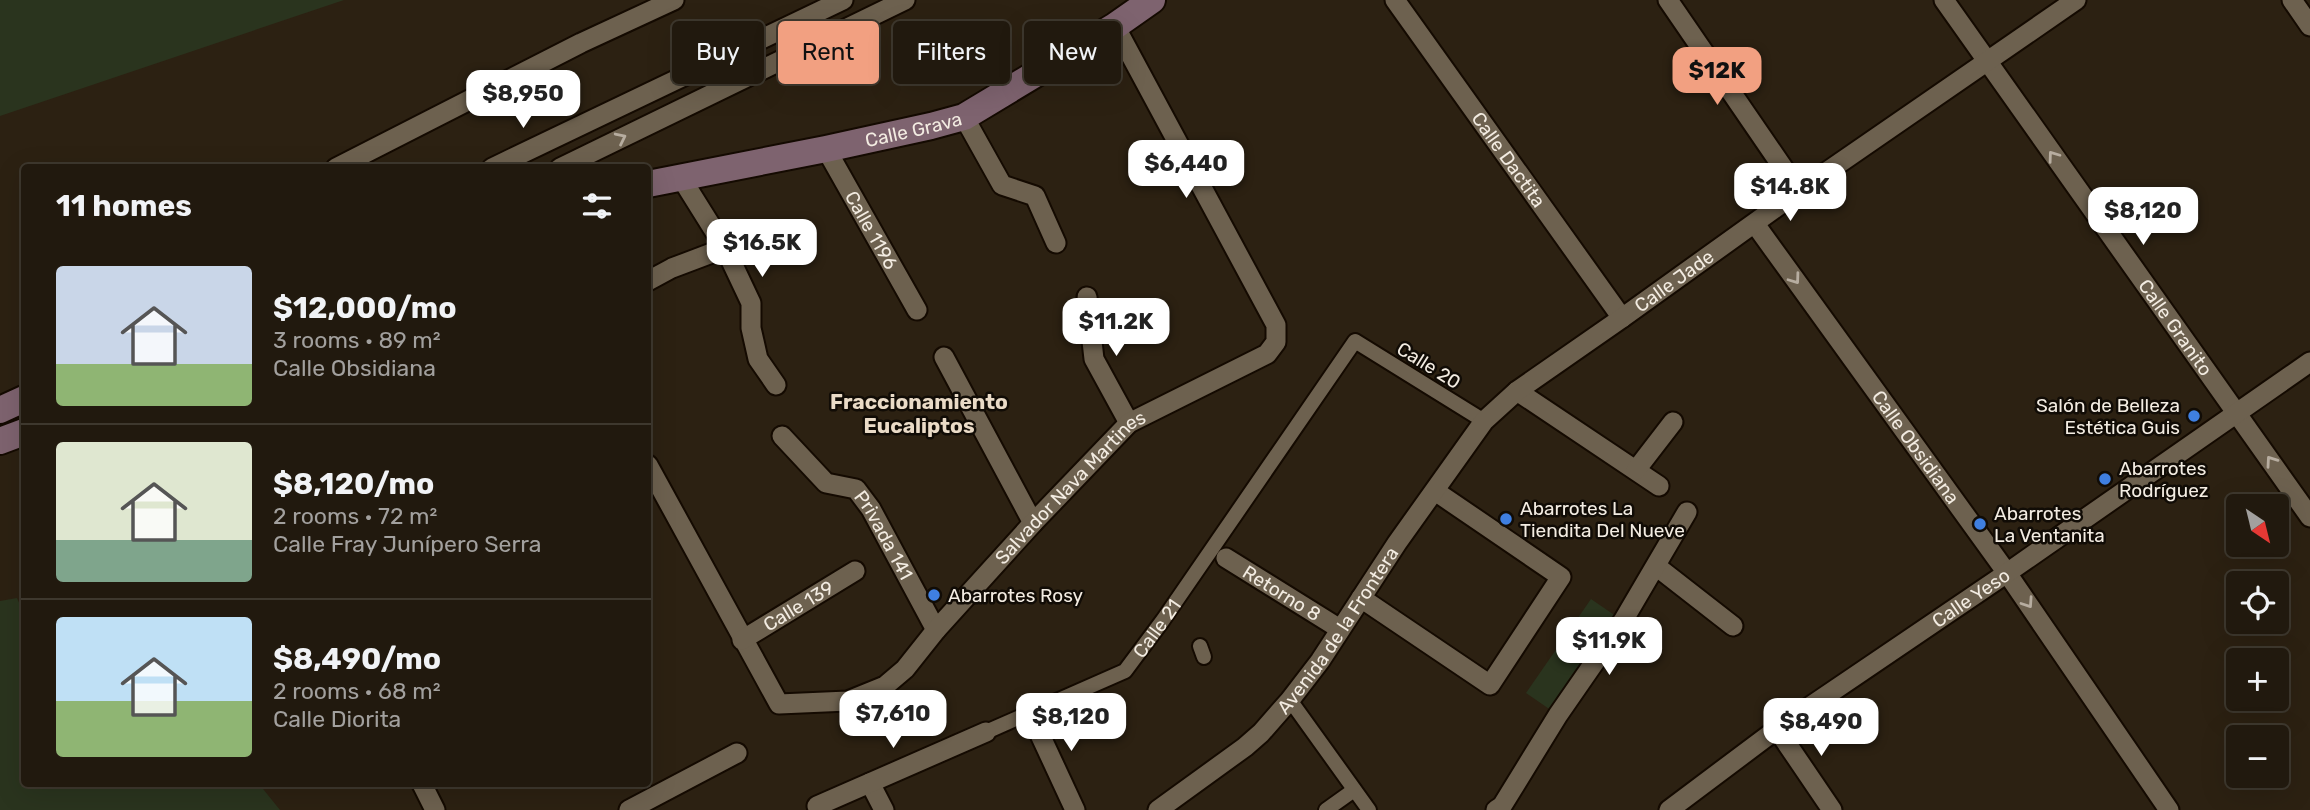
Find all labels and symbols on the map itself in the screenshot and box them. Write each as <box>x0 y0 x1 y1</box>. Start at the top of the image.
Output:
pin: $12K <box>1676 48 1758 107</box>
pin: $8,950 <box>466 71 580 130</box>
street label: Calle Grava <box>863 107 964 152</box>
street label: Calle Dactita <box>1467 108 1550 212</box>
one-way arrow <box>614 132 626 146</box>
pin: $6,440 <box>1129 140 1243 200</box>
one-way arrow <box>2049 151 2061 164</box>
pin: $14.8K <box>1733 164 1847 223</box>
street label: Calle 1196 <box>840 187 903 274</box>
pin: $8,120 <box>2086 188 2200 247</box>
pin: $16.5K <box>705 219 819 279</box>
street label: Calle Jade <box>1630 245 1718 317</box>
one-way arrow <box>1787 272 1799 284</box>
street label: Calle Granito <box>2133 275 2217 380</box>
pin: $11.2K <box>1059 298 1173 358</box>
street label: Calle 20 <box>1393 337 1465 394</box>
street label: Calle Obsidiana <box>1867 386 1964 509</box>
district label: Fraccionamiento Eucaliptos <box>830 389 1008 438</box>
place label: Salón de Belleza Estética Guis <box>2036 394 2180 439</box>
street label: Salvador Nava Martines <box>990 406 1149 569</box>
marker: Salón de Belleza Estética Guis <box>2186 408 2202 424</box>
one-way arrow <box>2266 456 2279 469</box>
place label: Abarrotes Rodríguez <box>2119 457 2208 502</box>
marker: Abarrotes Rodríguez <box>2097 471 2113 487</box>
street label: Privada 141 <box>849 486 918 584</box>
north arrow <box>2226 494 2289 556</box>
place label: Abarrotes La Tiendita Del Nueve <box>1520 497 1685 542</box>
place label: Abarrotes La Ventanita <box>1994 502 2105 547</box>
marker: Abarrotes La Tiendita Del Nueve <box>1498 511 1514 527</box>
marker: Abarrotes La Ventanita <box>1972 516 1988 532</box>
street label: Avenida de la Frontera <box>1272 543 1403 719</box>
street label: Retorno 8 <box>1238 560 1325 626</box>
street label: Calle Yeso <box>1928 564 2014 633</box>
street label: Calle 139 <box>759 576 838 636</box>
place label: Abarrotes Rosy <box>948 584 1083 607</box>
marker: Abarrotes Rosy <box>926 587 942 603</box>
street label: Calle 21 <box>1128 595 1186 662</box>
one-way arrow <box>2020 596 2033 609</box>
pin: $11.9K <box>1552 618 1666 677</box>
pin: $7,610 <box>836 690 950 750</box>
pin: $8,120 <box>1014 694 1128 753</box>
pin: $8,490 <box>1764 698 1878 758</box>

